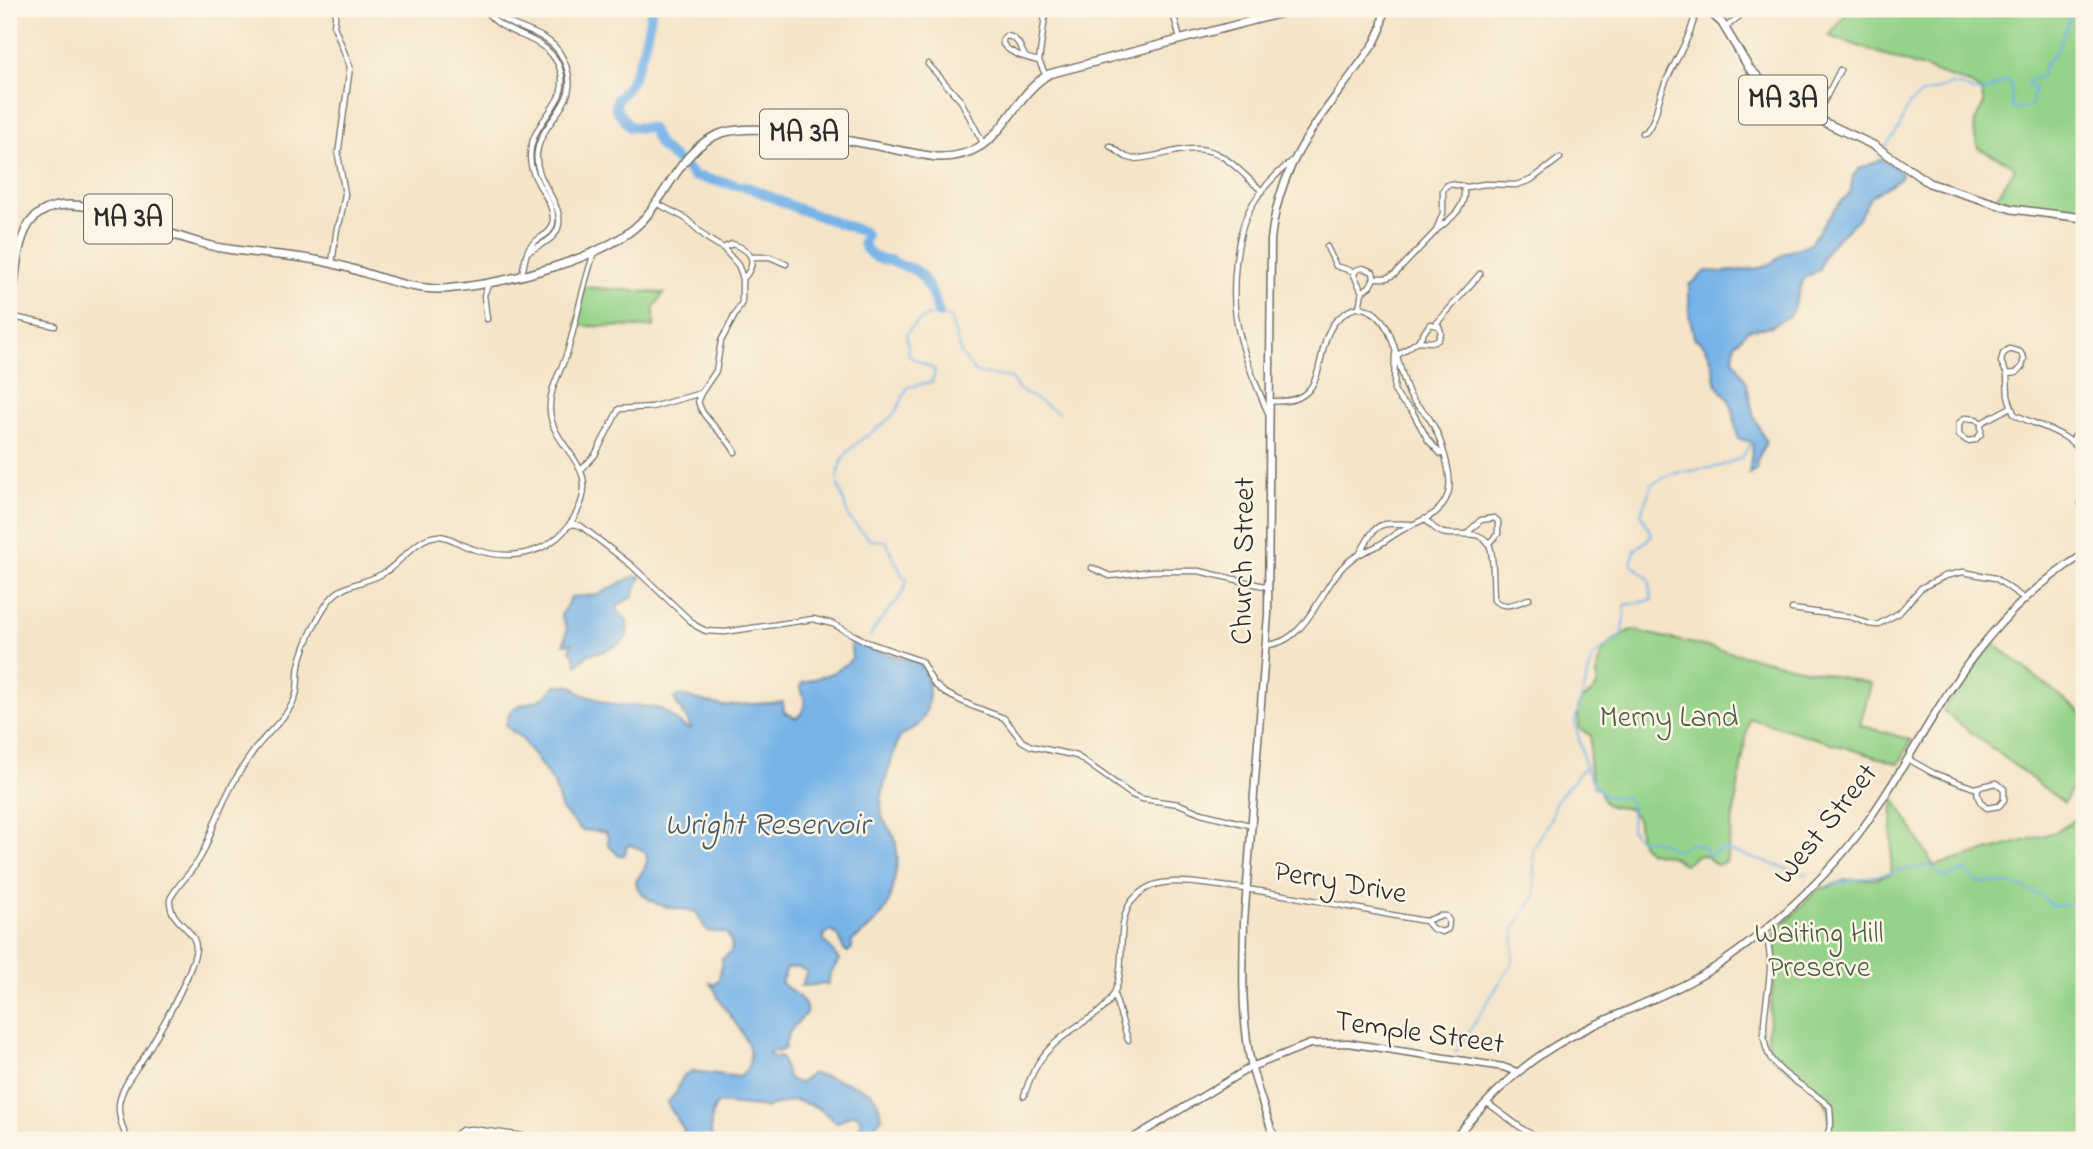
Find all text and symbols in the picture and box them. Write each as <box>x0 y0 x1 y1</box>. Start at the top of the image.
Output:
road number: MA 3A <box>1739 76 1827 124</box>
road number: MA 3A <box>760 110 848 158</box>
road number: MA 3A <box>84 194 172 244</box>
street label: Church Street <box>1222 477 1268 645</box>
park label: Merny Land <box>1600 697 1739 741</box>
street label: West Street <box>1764 755 1890 895</box>
water label: Wright Reservoir <box>665 803 873 850</box>
street label: Perry Drive <box>1270 851 1411 917</box>
park label: Waiting Hill Preserve <box>1754 913 1884 991</box>
street label: Temple Street <box>1331 1000 1507 1068</box>

